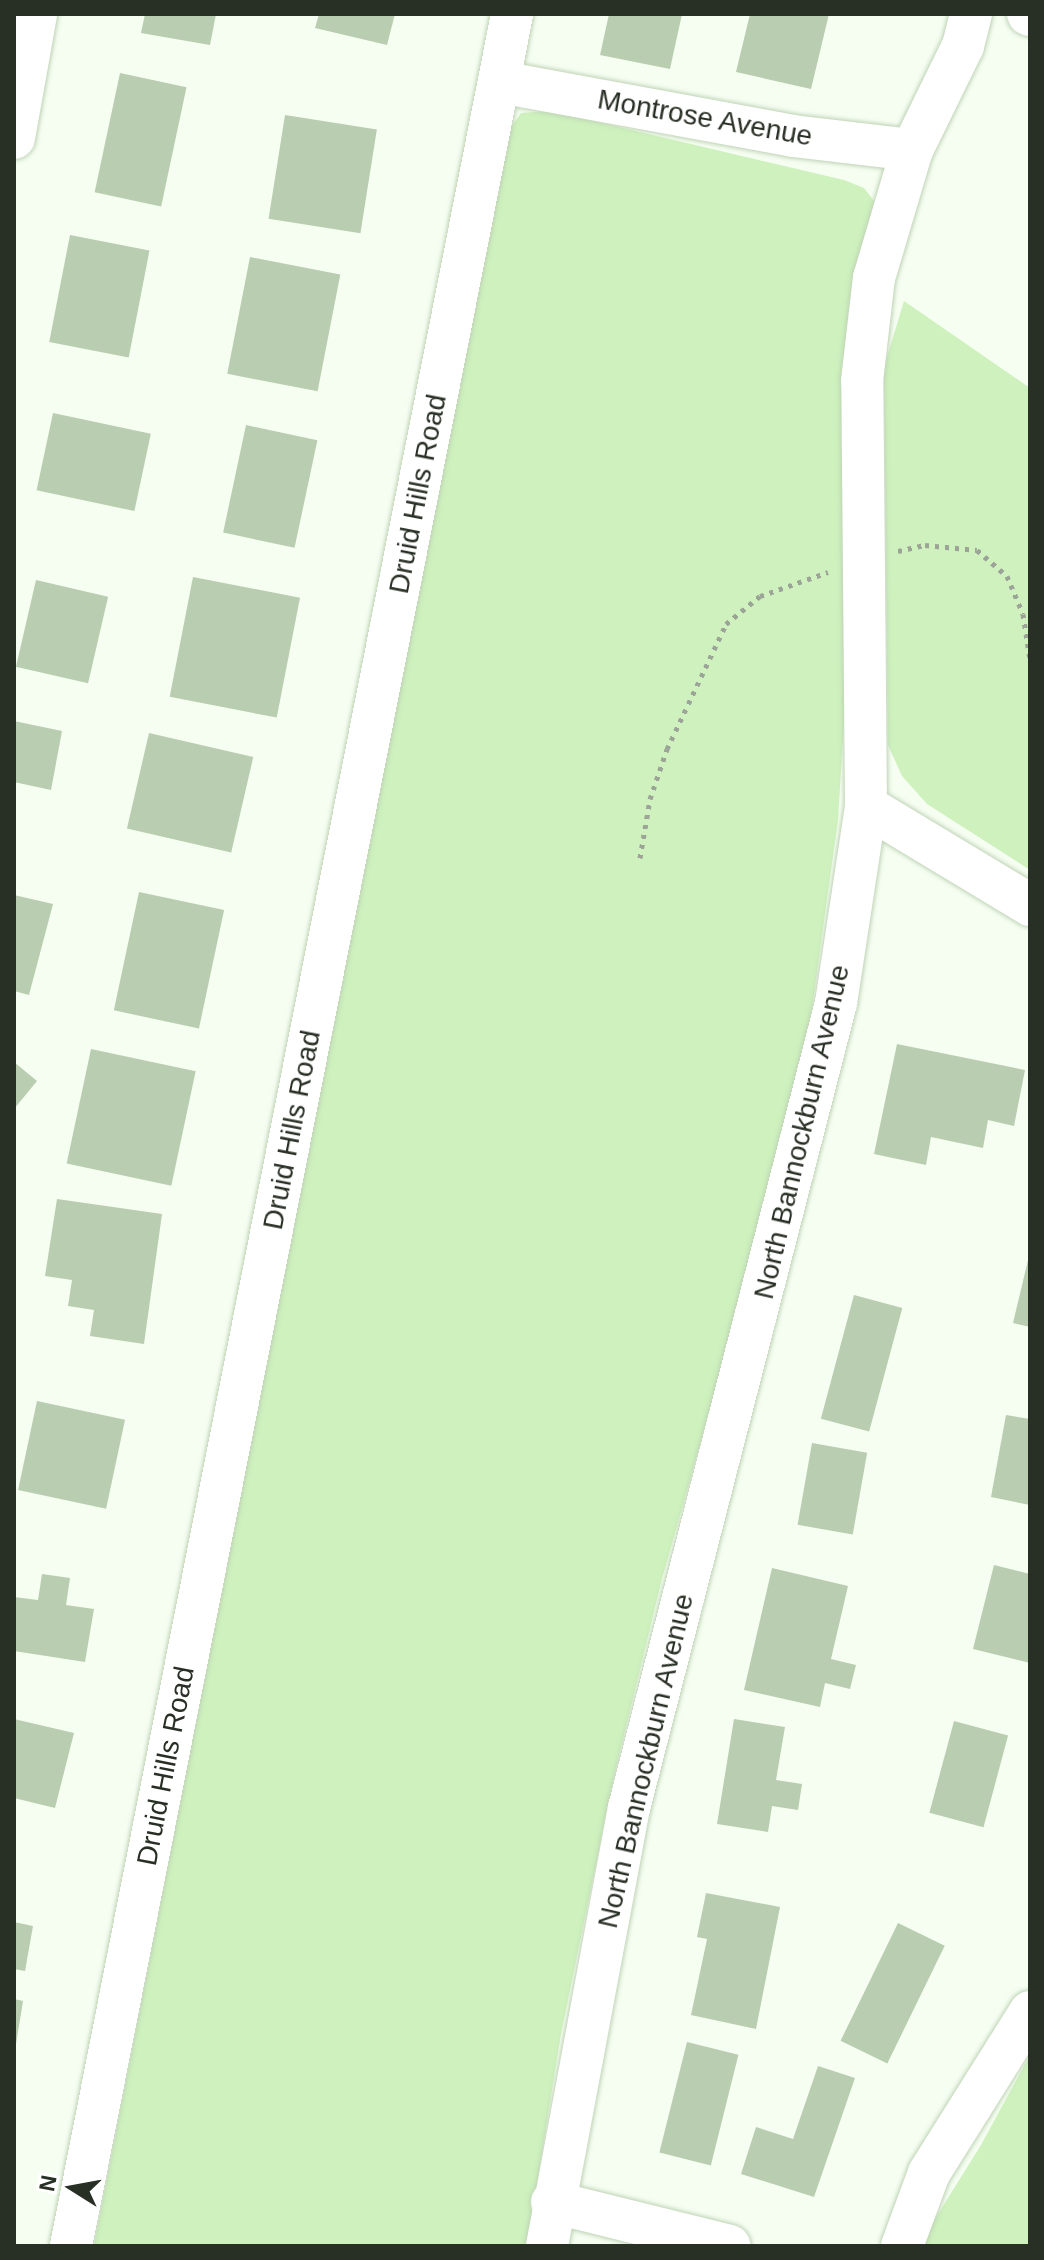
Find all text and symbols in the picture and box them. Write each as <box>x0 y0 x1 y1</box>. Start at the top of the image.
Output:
street label: Montrose Avenue <box>594 82 816 154</box>
street label: Druid Hills Road <box>382 392 454 596</box>
street label: North Bannockburn Avenue <box>747 961 857 1303</box>
street label: Druid Hills Road <box>256 1028 328 1232</box>
street label: North Bannockburn Avenue <box>591 1590 701 1932</box>
street label: Druid Hills Road <box>130 1664 202 1868</box>
north arrow <box>32 2148 112 2228</box>
text: N <box>34 2173 62 2194</box>

